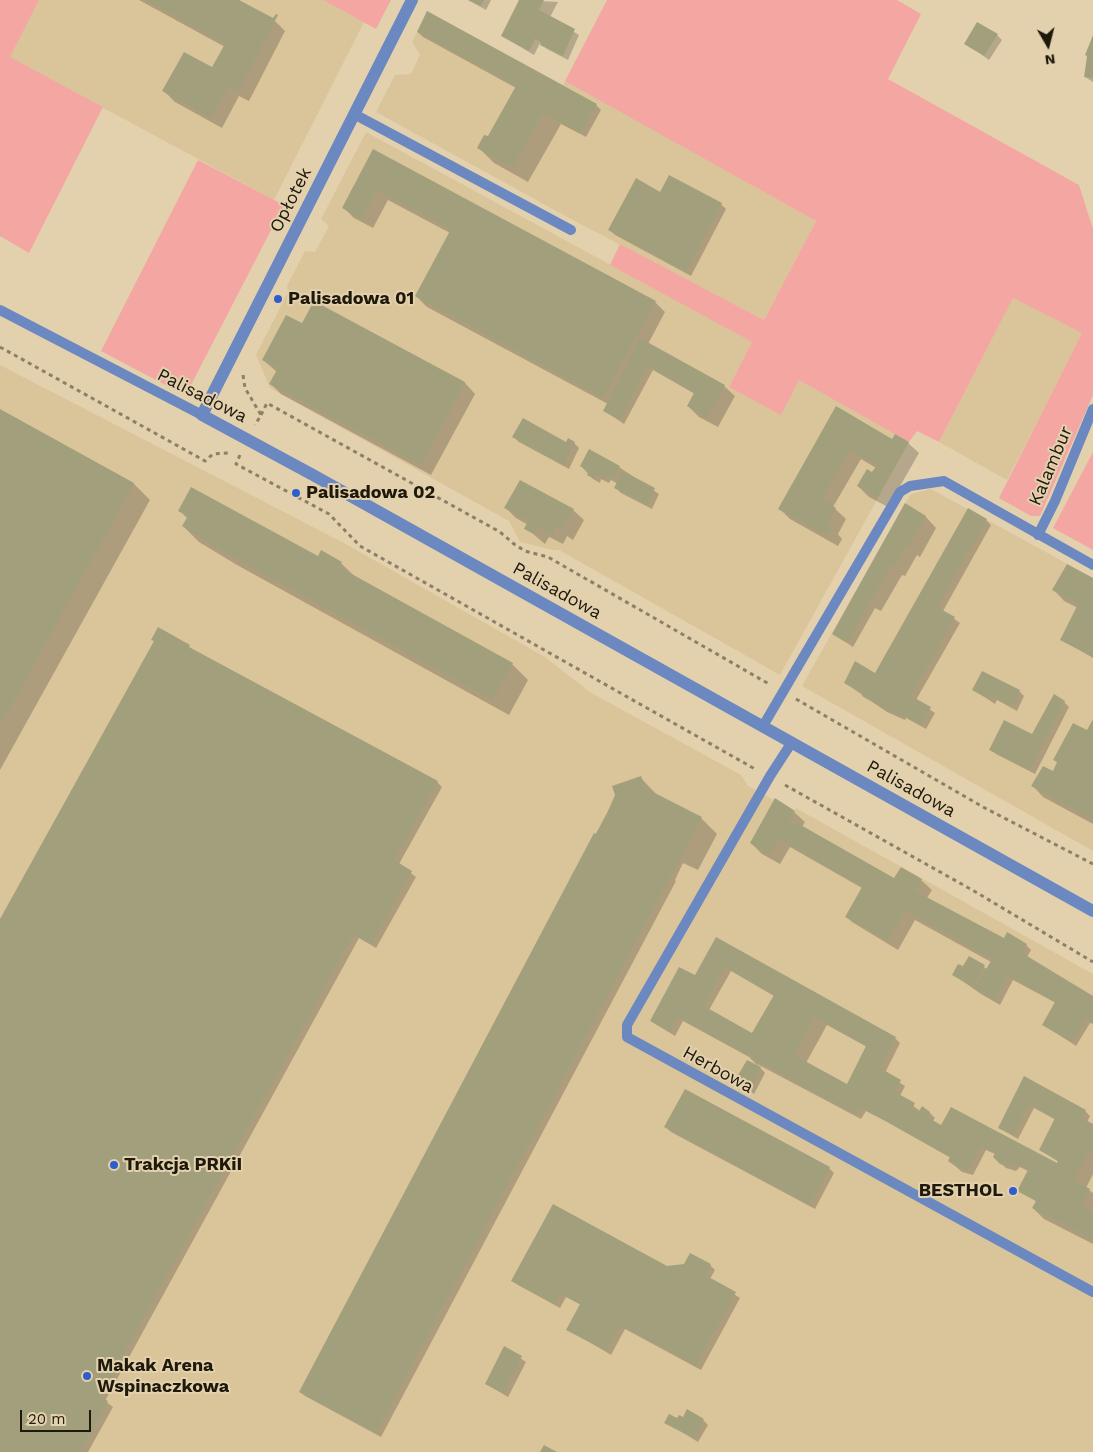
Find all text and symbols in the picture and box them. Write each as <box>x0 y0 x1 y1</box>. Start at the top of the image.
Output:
north arrow <box>1023 20 1073 70</box>
text: N <box>1044 51 1056 68</box>
street label: Opłotek <box>265 164 317 236</box>
place label: Palisadowa 01 <box>288 288 414 310</box>
marker: Palisadowa 01 <box>272 293 284 305</box>
street label: Palisadowa <box>153 364 251 428</box>
street label: Kalambur <box>1025 423 1077 509</box>
place label: Palisadowa 02 <box>306 482 435 504</box>
marker: Palisadowa 02 <box>290 487 302 499</box>
street label: Palisadowa <box>509 558 605 624</box>
street label: Palisadowa <box>863 756 959 822</box>
street label: Herbowa <box>679 1042 757 1098</box>
place label: Trakcja PRKiI <box>124 1154 242 1176</box>
marker: Trakcja PRKiI <box>108 1159 120 1171</box>
place label: BESTHOL <box>919 1180 1003 1202</box>
marker: BESTHOL <box>1007 1185 1019 1197</box>
place label: Makak Arena Wspinaczkowa <box>97 1355 229 1398</box>
marker: Makak Arena Wspinaczkowa <box>81 1370 93 1382</box>
scale bar <box>22 1400 94 1432</box>
text: 20 m <box>28 1410 66 1428</box>

